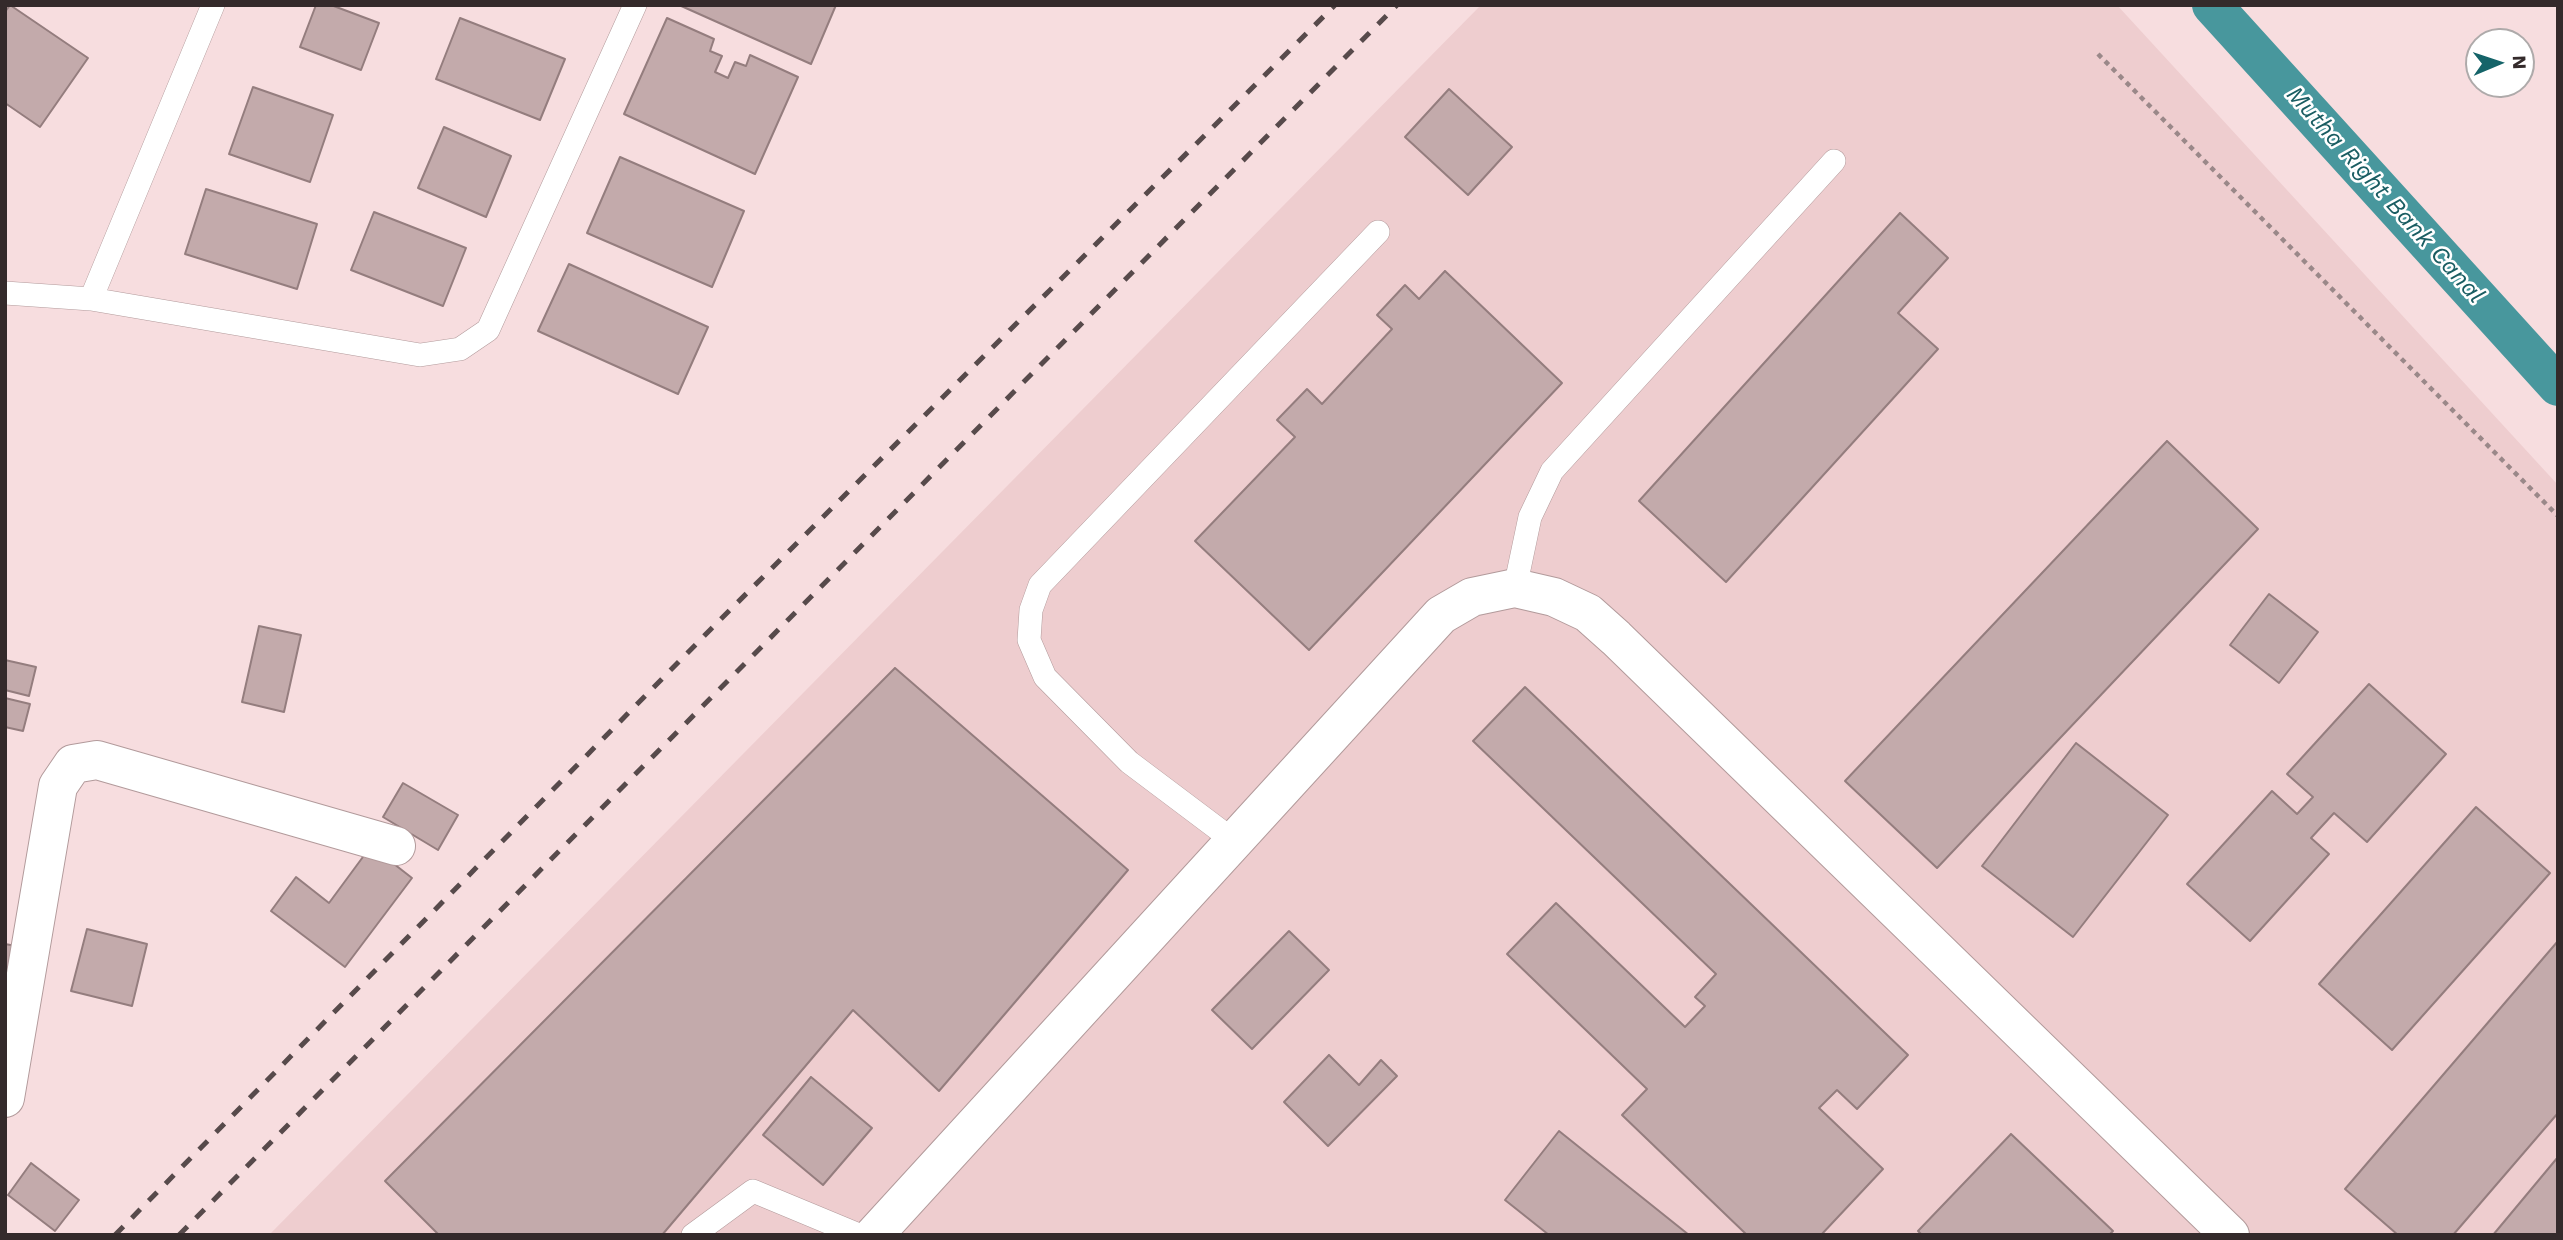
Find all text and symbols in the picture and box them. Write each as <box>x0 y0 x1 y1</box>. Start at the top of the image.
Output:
north arrow <box>2465 28 2535 98</box>
text: N <box>2508 55 2531 70</box>
water label: Mutha Right Bank Canal <box>2280 81 2490 309</box>

